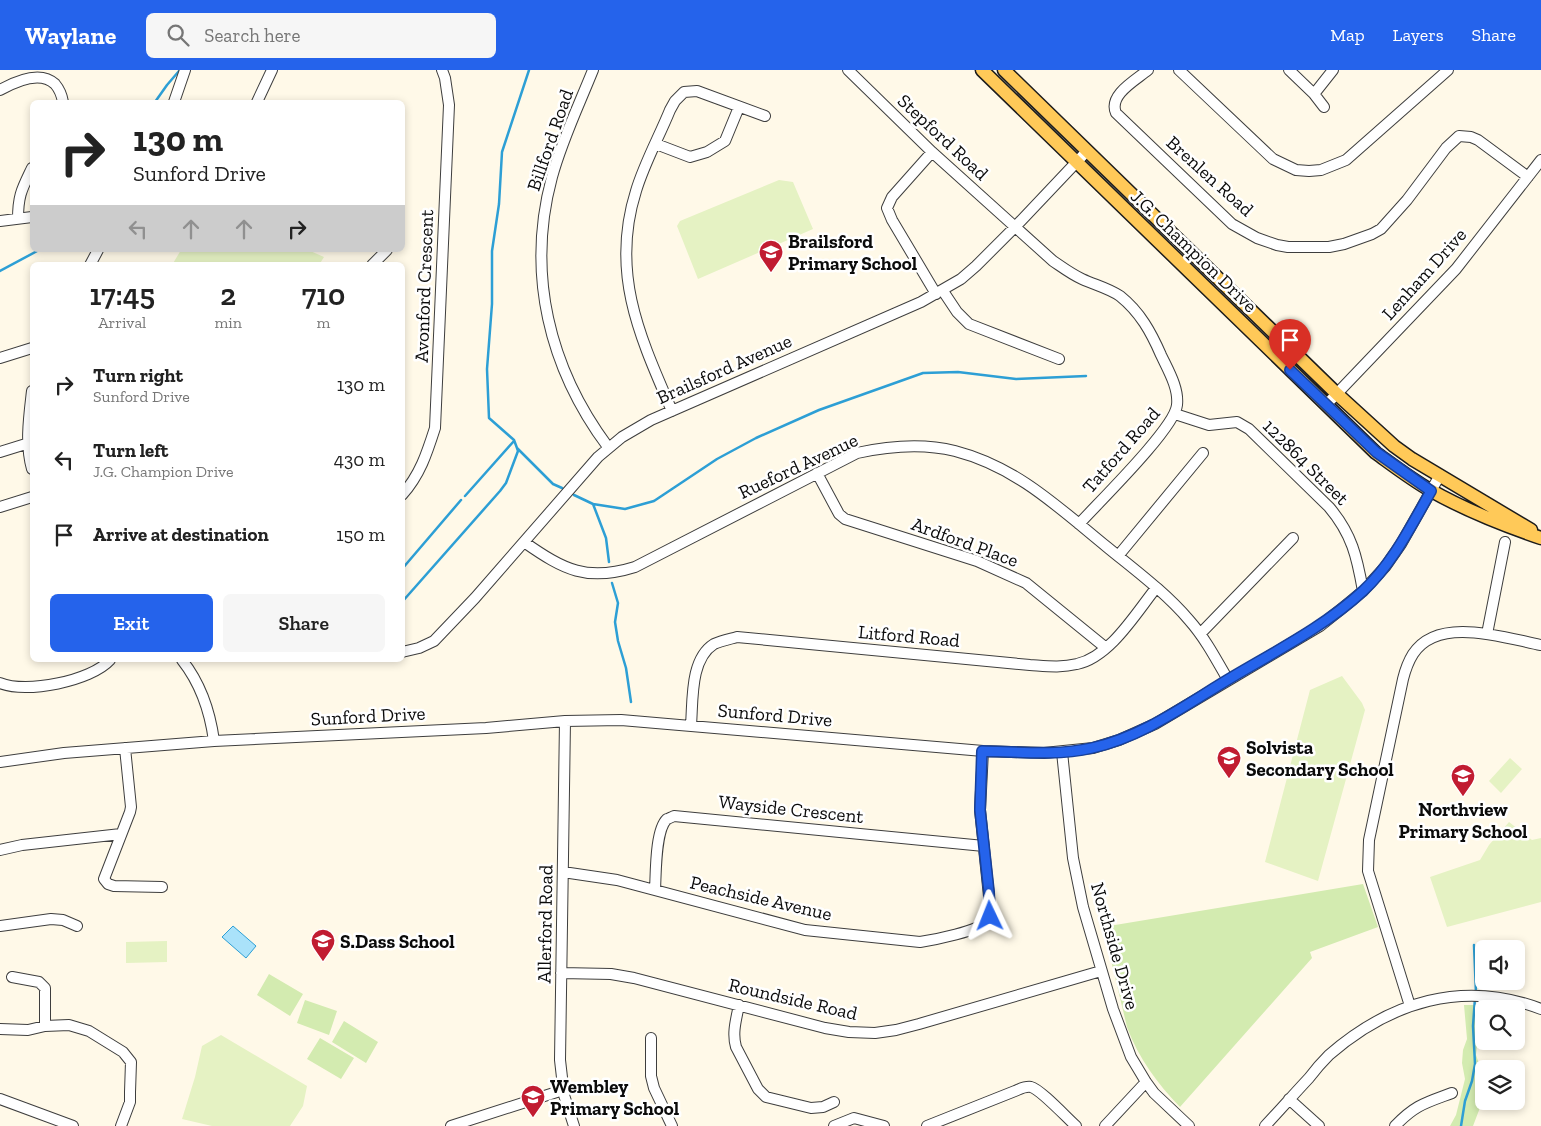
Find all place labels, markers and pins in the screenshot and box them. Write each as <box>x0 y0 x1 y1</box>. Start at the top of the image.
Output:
place label: Brailsford Primary School <box>788 230 918 275</box>
school or university icon: Brailsford Primary School <box>758 239 784 273</box>
pin <box>1269 319 1311 370</box>
place label: Solvista Secondary School <box>1246 736 1394 781</box>
school or university icon: Solvista Secondary School <box>1216 745 1242 779</box>
school or university icon: Northview Primary School <box>1450 763 1476 797</box>
place label: Northview Primary School <box>1398 798 1528 843</box>
school or university icon: S.Dass School <box>310 928 336 962</box>
place label: S.Dass School <box>340 930 455 953</box>
place label: Wembley Primary School <box>550 1075 680 1120</box>
school or university icon: Wembley Primary School <box>520 1084 546 1118</box>

